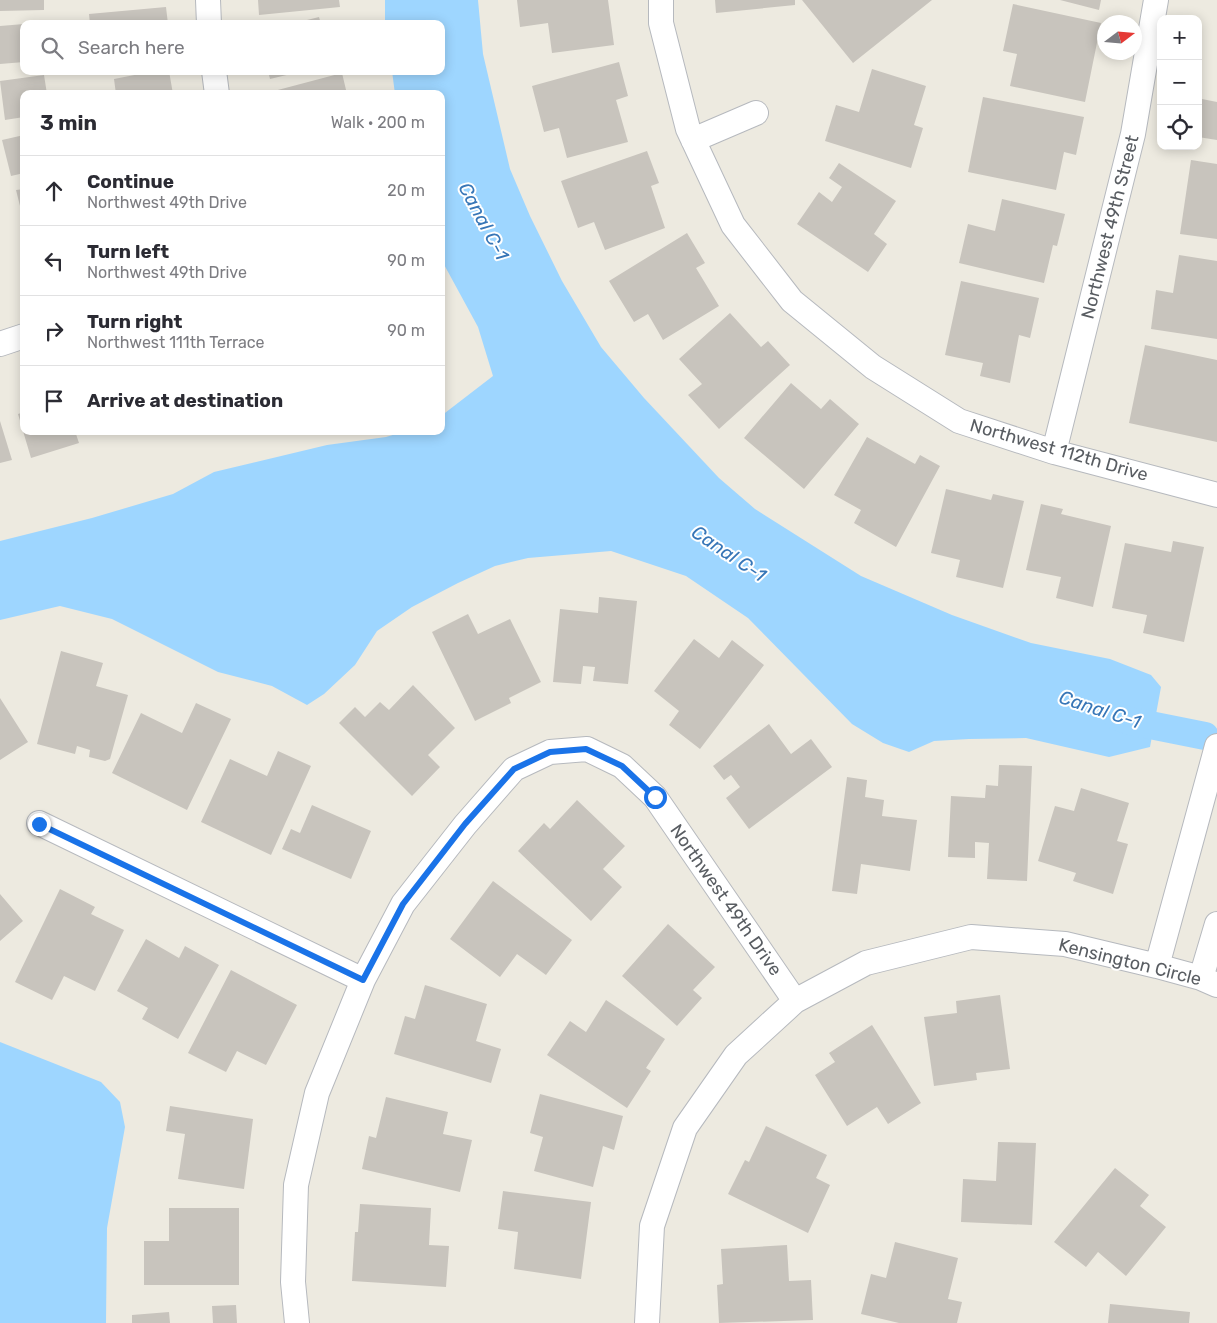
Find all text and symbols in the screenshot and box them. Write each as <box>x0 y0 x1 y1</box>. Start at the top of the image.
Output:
north arrow <box>1097 15 1142 60</box>
map controls <box>1157 15 1202 150</box>
button: + <box>1157 15 1202 60</box>
search box <box>20 20 445 75</box>
icon: search <box>38 34 66 62</box>
text: Search here <box>78 36 185 59</box>
button: − <box>1157 60 1202 105</box>
button: locate <box>1157 105 1202 150</box>
text: 3 min <box>40 110 97 135</box>
text: Walk · 200 m <box>331 113 425 132</box>
street label: Northwest 49th Street <box>1077 133 1143 321</box>
text: Continue <box>87 170 174 193</box>
icon: ahead <box>40 177 68 205</box>
water label: Canal C-1 <box>454 179 514 265</box>
text: 20 m <box>387 181 425 200</box>
text: Northwest 49th Drive <box>87 193 247 212</box>
text: Turn left <box>87 240 169 263</box>
icon: left <box>40 247 68 275</box>
text: 90 m <box>387 251 425 270</box>
text: Northwest 49th Drive <box>87 263 247 282</box>
text: Turn right <box>87 310 182 333</box>
icon: right <box>40 317 68 345</box>
text: 90 m <box>387 321 425 340</box>
text: Northwest 111th Terrace <box>87 333 265 352</box>
icon: arrive <box>40 387 68 415</box>
text: Arrive at destination <box>87 389 283 412</box>
street label: Northwest 112th Drive <box>967 414 1151 486</box>
water label: Canal C-1 <box>687 520 771 587</box>
water label: Canal C-1 <box>1056 685 1144 734</box>
route start <box>644 786 667 809</box>
route end <box>28 813 51 836</box>
street label: Northwest 49th Drive <box>665 820 787 980</box>
street label: Kensington Circle <box>1056 934 1204 990</box>

